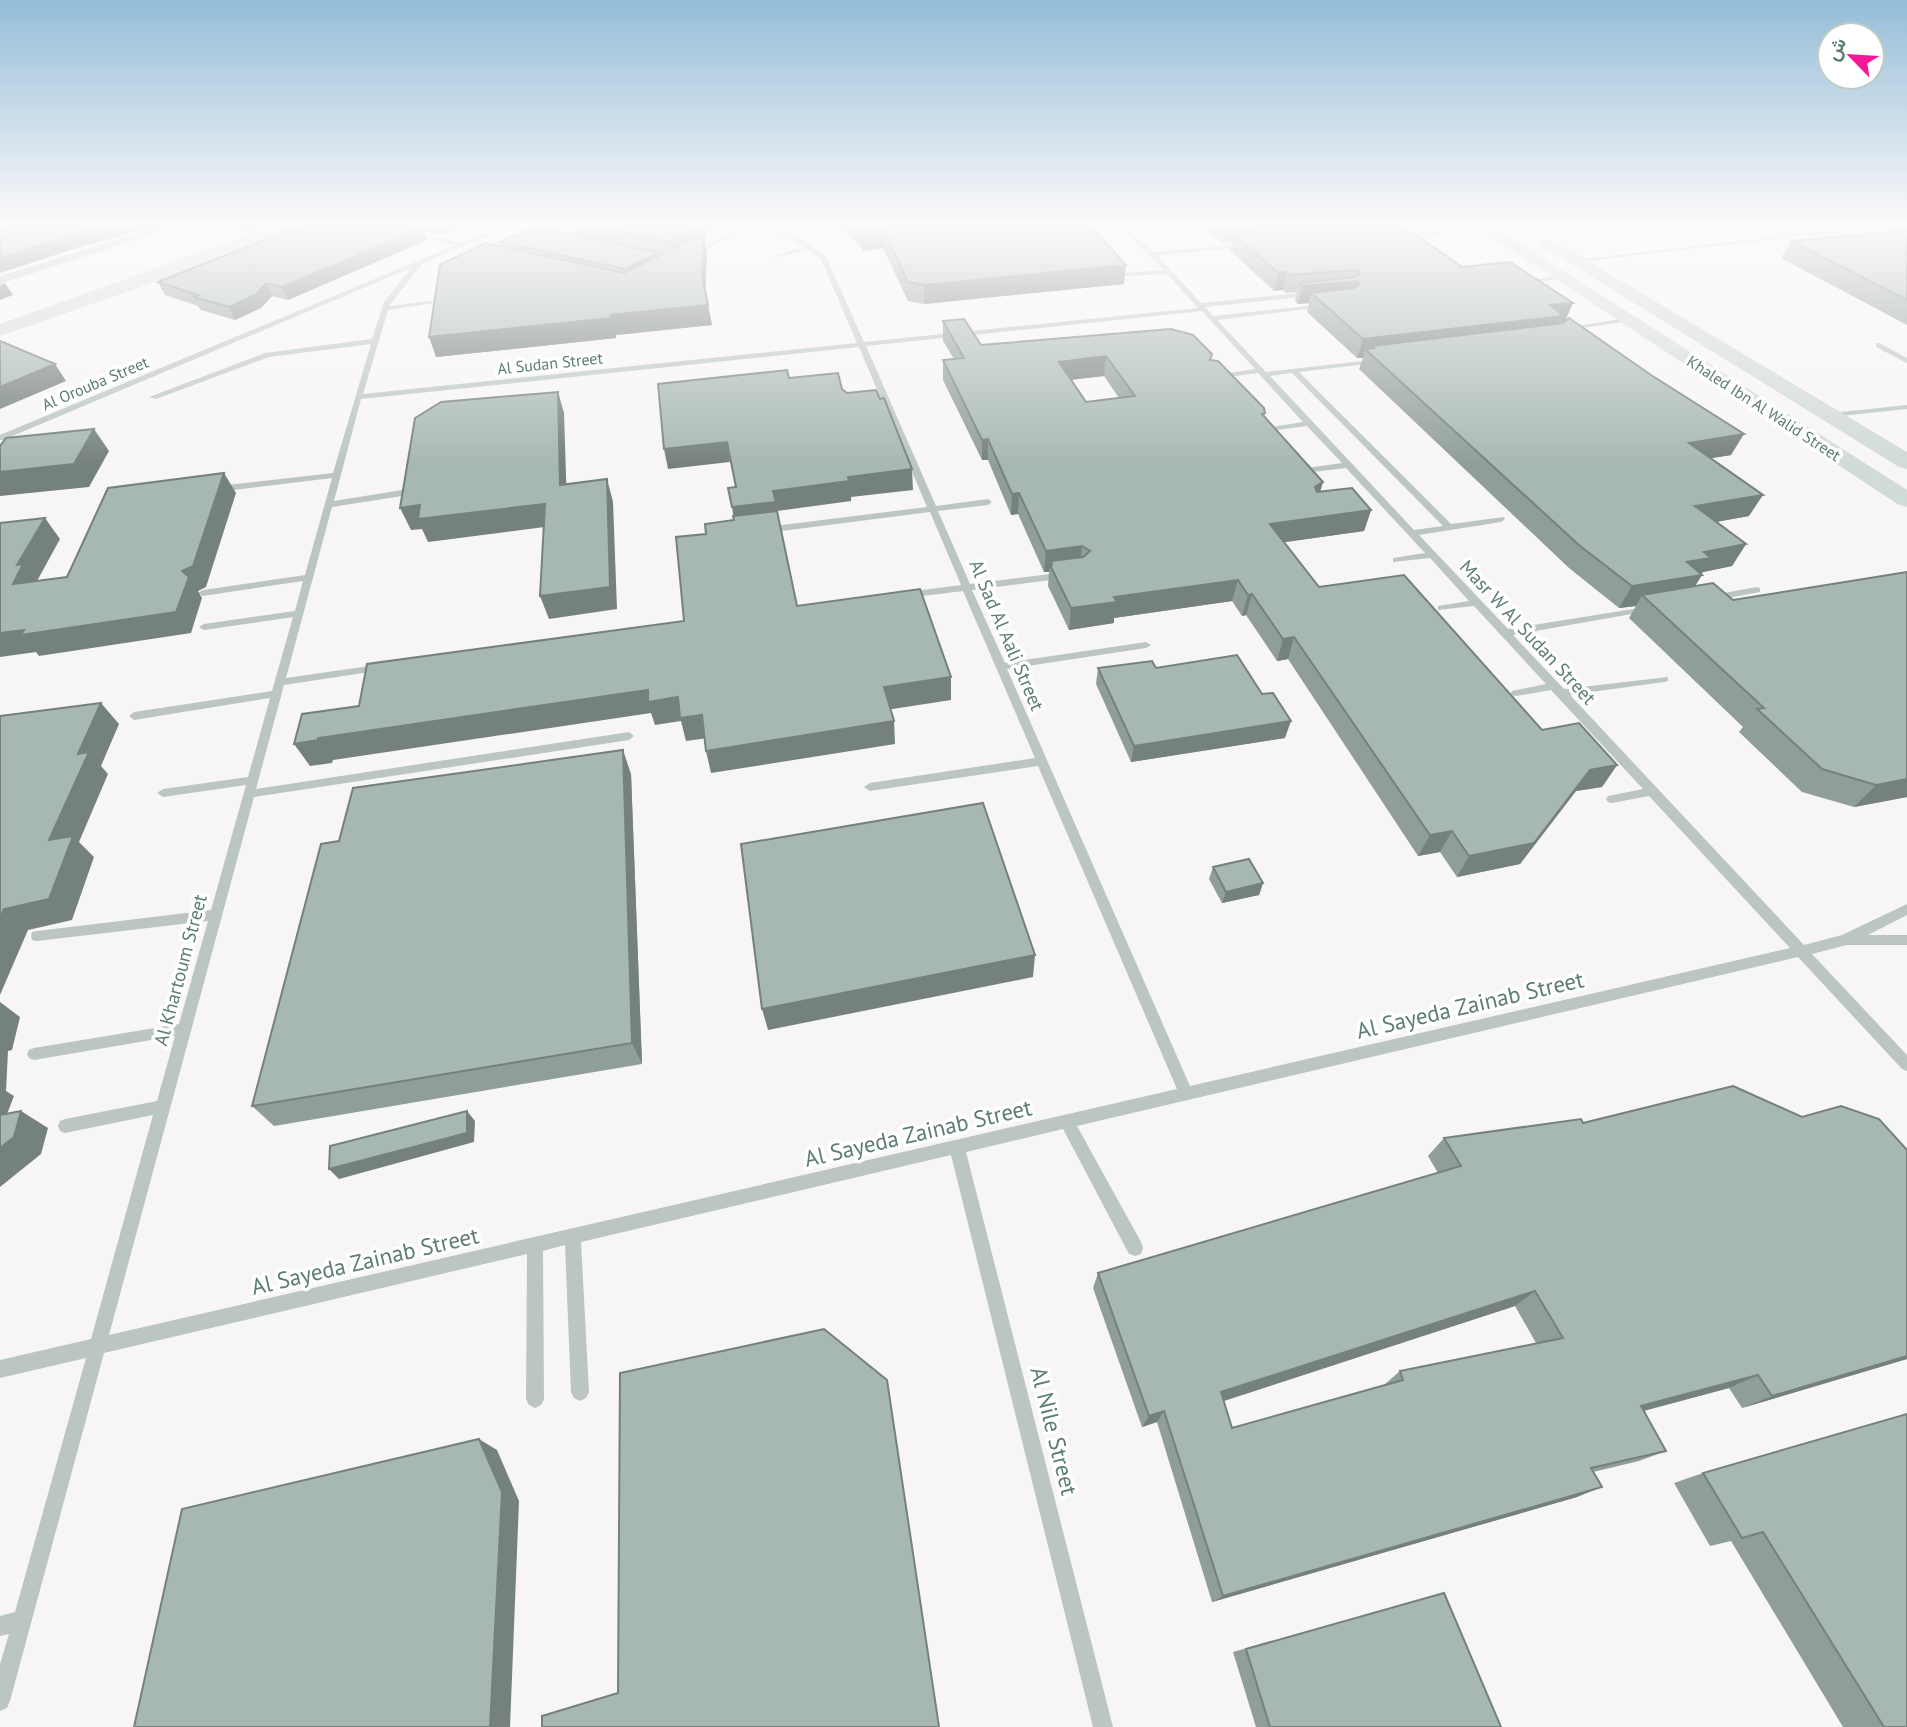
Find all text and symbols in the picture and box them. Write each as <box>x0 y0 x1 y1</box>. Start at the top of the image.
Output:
north arrow <box>1816 21 1886 91</box>
text: ش <box>1820 33 1851 64</box>
street label: Al Sudan Street <box>496 347 604 378</box>
street label: Al Orouba Street <box>39 351 152 414</box>
street label: Khaled Ibn Al Walid Street <box>1683 351 1845 465</box>
street label: Masr W Al Sudan Street <box>1455 555 1602 710</box>
street label: Al Sad Al Aali Street <box>964 556 1050 715</box>
street label: Al Khartoum Street <box>148 891 212 1048</box>
street label: Al Sayeda Zainab Street <box>1353 964 1587 1045</box>
street label: Al Sayeda Zainab Street <box>801 1092 1035 1173</box>
street label: Al Sayeda Zainab Street <box>248 1220 482 1301</box>
street label: Al Nile Street <box>1025 1364 1084 1498</box>

